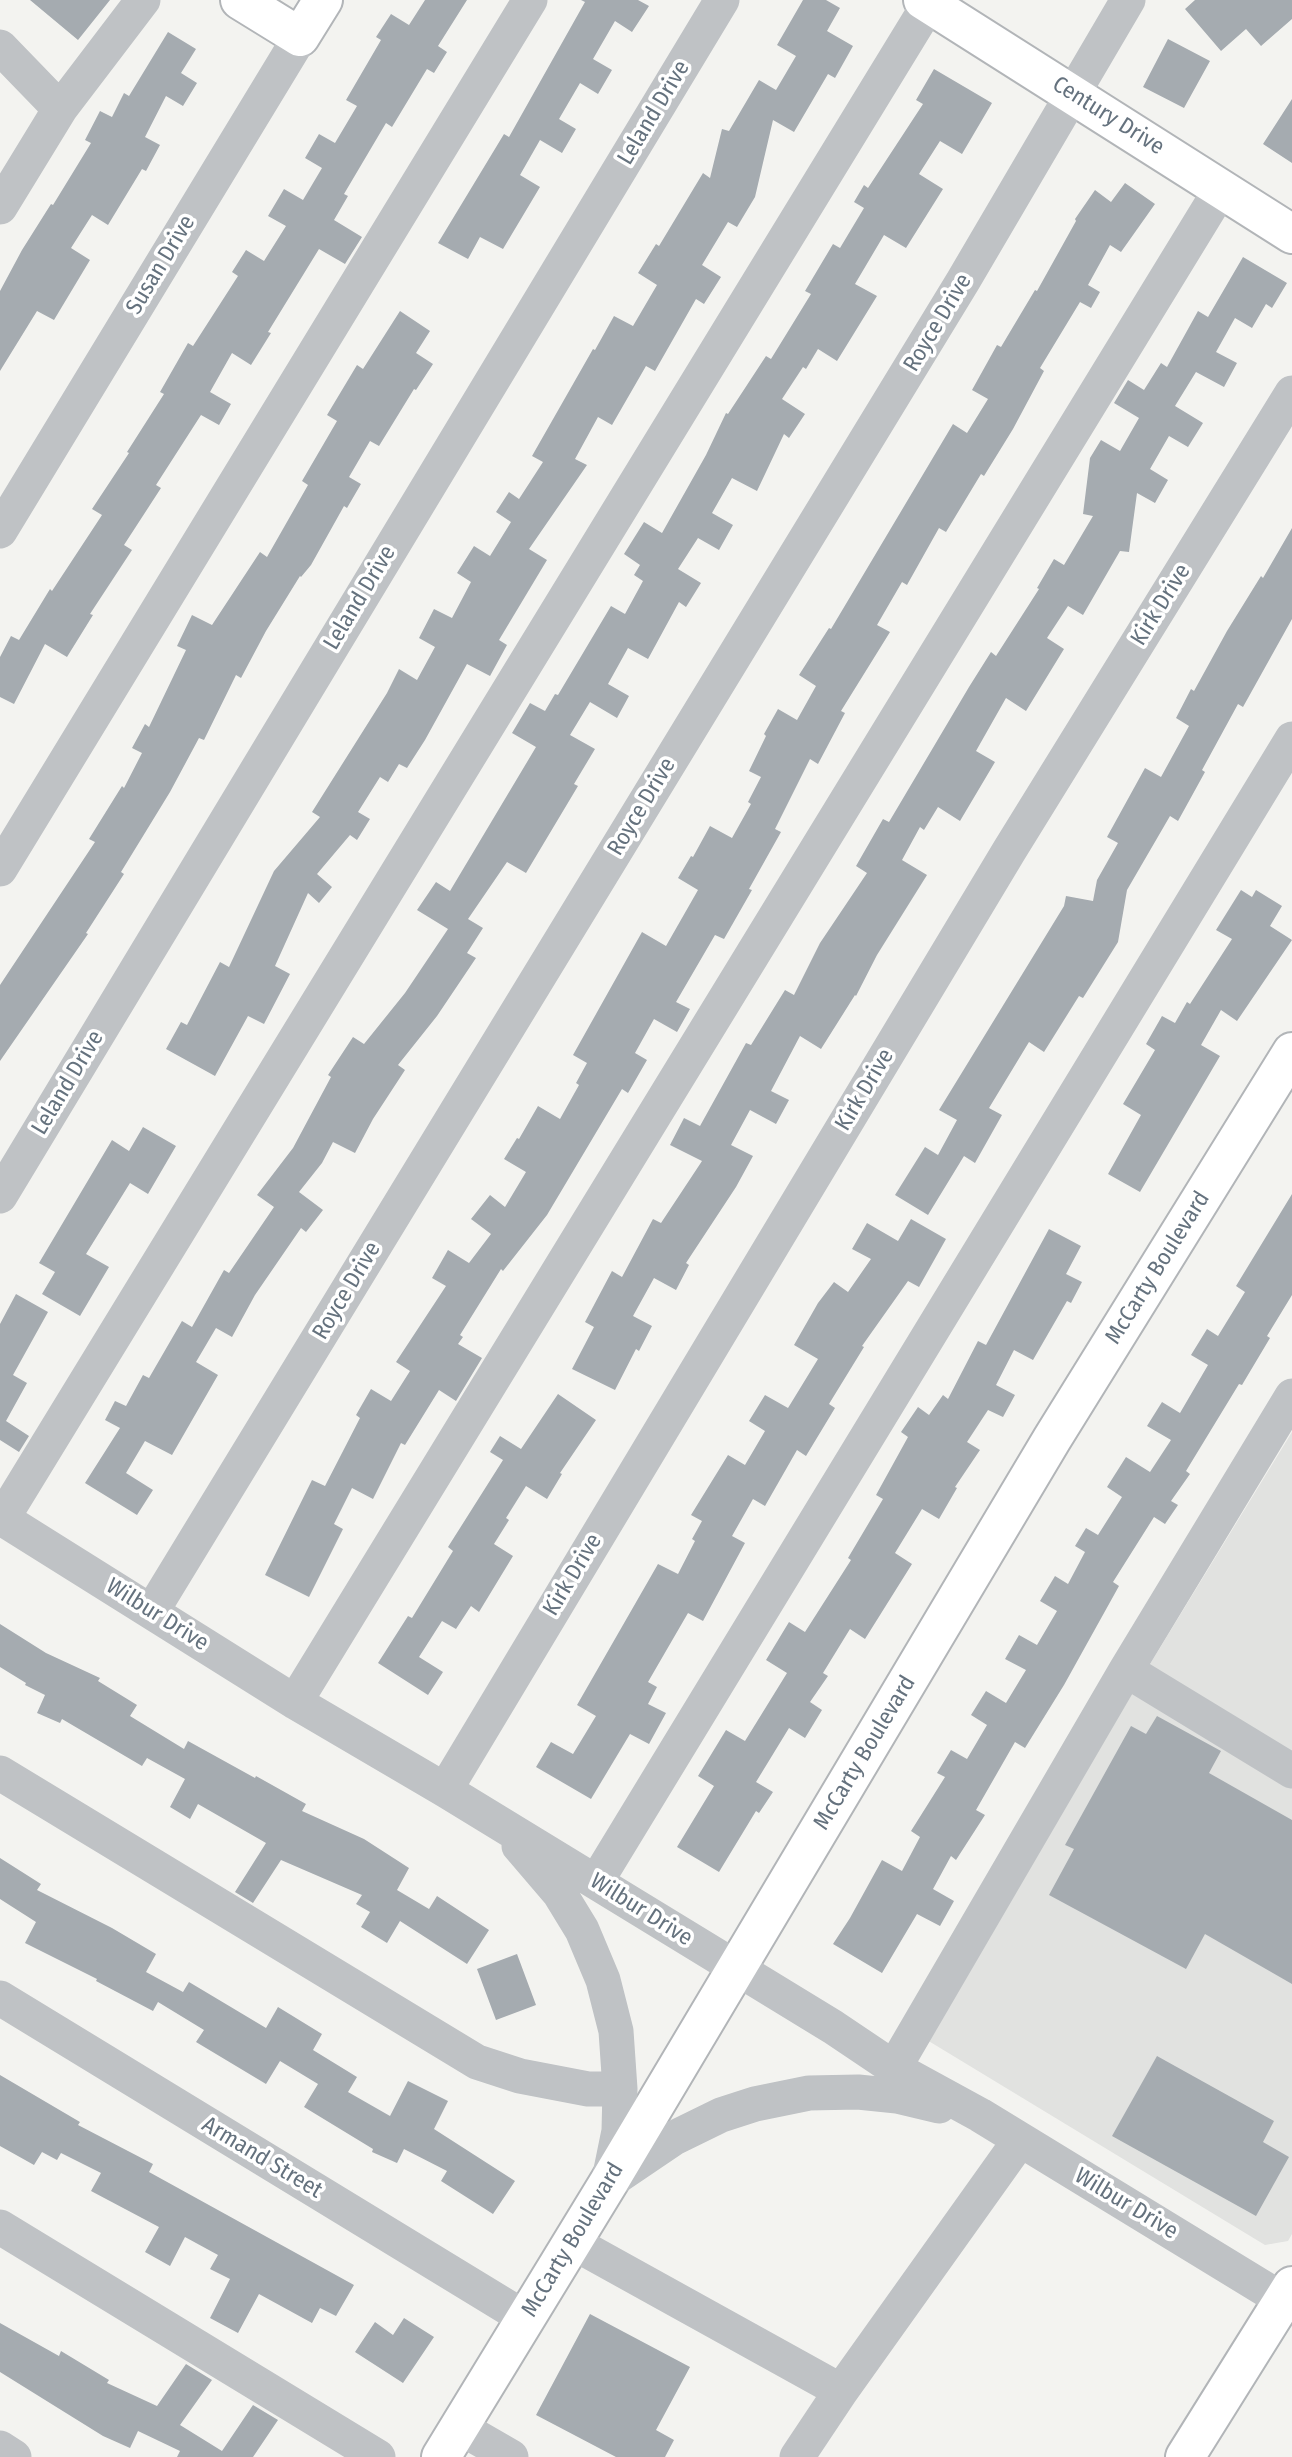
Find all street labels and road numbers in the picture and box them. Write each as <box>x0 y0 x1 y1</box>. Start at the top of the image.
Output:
street label: Leland Drive <box>612 56 696 170</box>
street label: Century Drive <box>1047 71 1169 161</box>
street label: Susan Drive <box>121 210 201 320</box>
street label: Royce Drive <box>898 269 978 377</box>
street label: Leland Drive <box>318 541 402 655</box>
street label: Kirk Drive <box>1125 559 1197 651</box>
street label: Royce Drive <box>602 753 682 861</box>
street label: Leland Drive <box>26 1026 110 1140</box>
street label: Kirk Drive <box>830 1044 900 1136</box>
street label: McCarty Boulevard <box>1100 1187 1216 1349</box>
street label: Royce Drive <box>307 1237 387 1345</box>
street label: Kirk Drive <box>538 1529 608 1621</box>
street label: Wilbur Drive <box>101 1573 213 1657</box>
street label: McCarty Boulevard <box>808 1671 922 1835</box>
street label: Wilbur Drive <box>585 1868 697 1952</box>
street label: Armand Street <box>197 2111 327 2205</box>
street label: McCarty Boulevard <box>516 2158 630 2322</box>
street label: Wilbur Drive <box>1069 2162 1183 2246</box>

